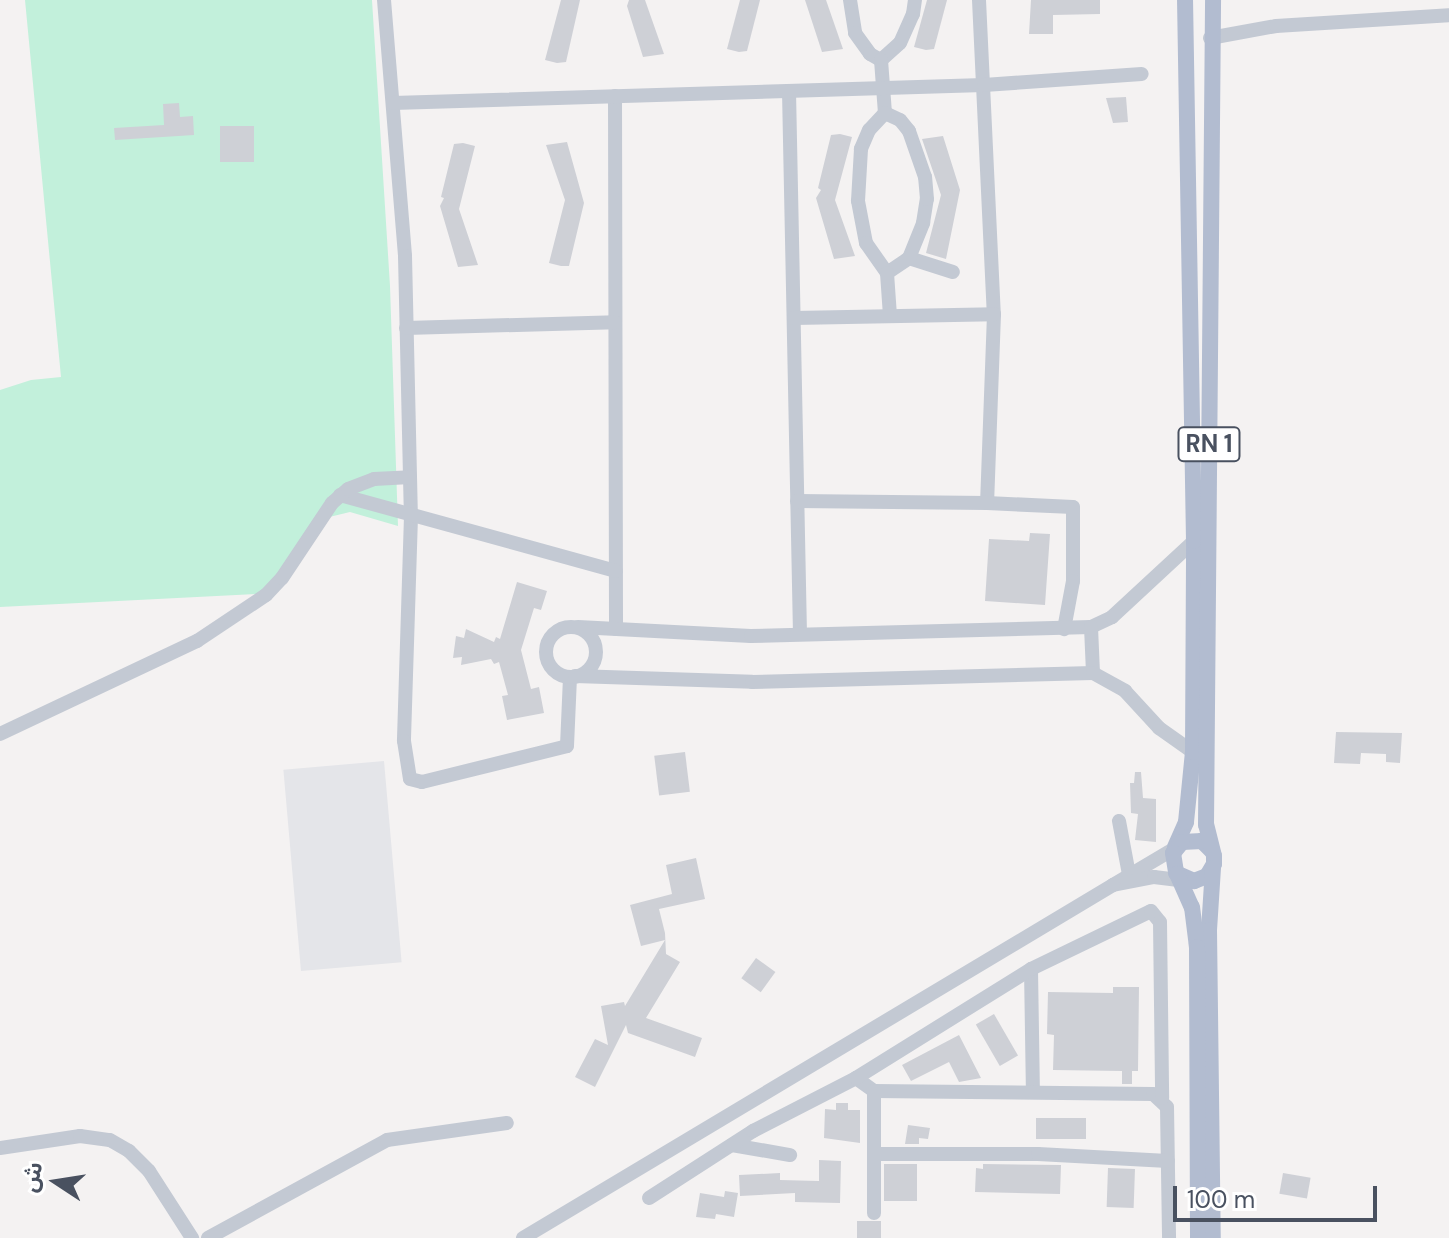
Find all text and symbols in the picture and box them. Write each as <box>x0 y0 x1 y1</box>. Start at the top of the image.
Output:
road number: RN 1 <box>1177 424 1241 464</box>
north arrow <box>16 1142 96 1222</box>
text: ش <box>15 1159 49 1195</box>
scale bar <box>1177 1170 1381 1220</box>
text: 100 m <box>1187 1184 1255 1215</box>

